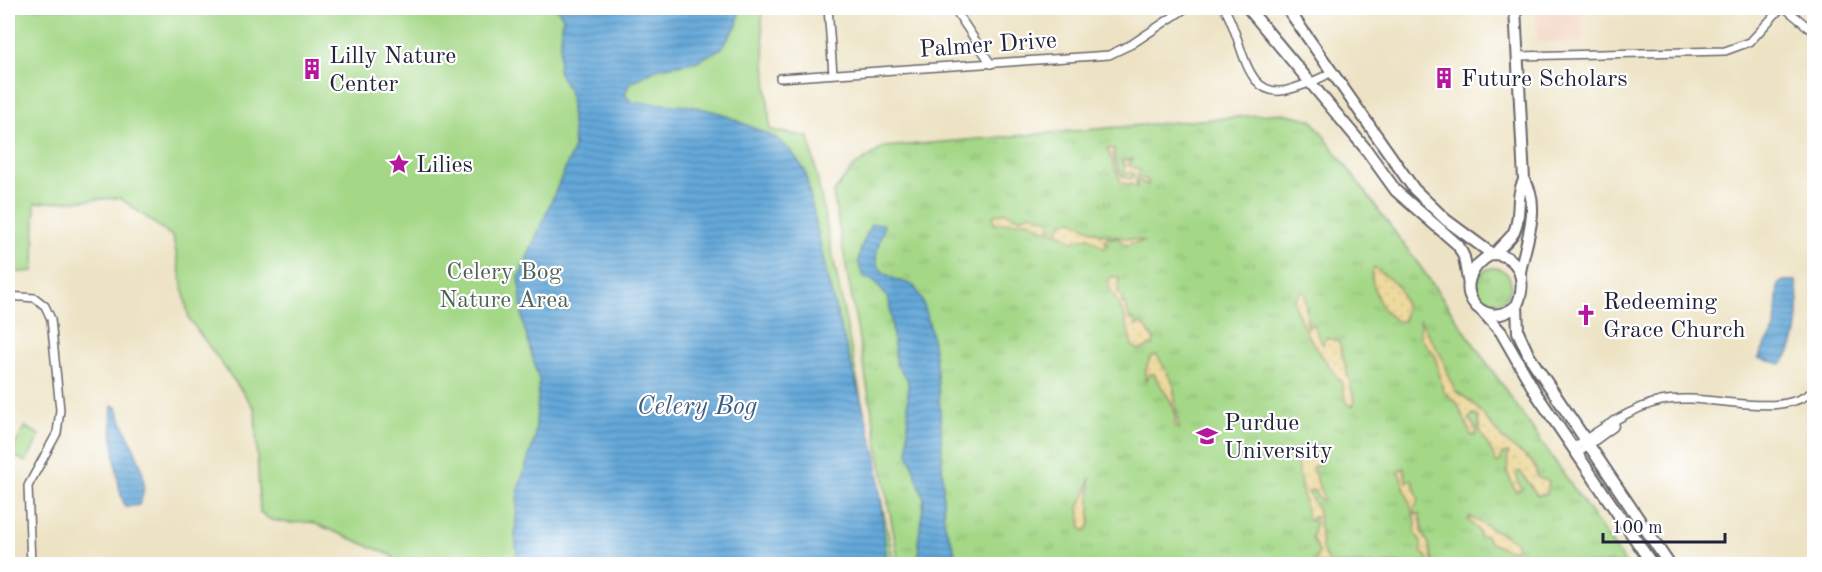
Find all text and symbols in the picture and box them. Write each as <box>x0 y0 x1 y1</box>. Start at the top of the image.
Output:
street label: Palmer Drive <box>919 29 1058 63</box>
place label: Lilly Nature Center <box>329 45 456 97</box>
building icon: Lilly Nature Center <box>300 57 324 81</box>
building icon: Future Scholars <box>1432 66 1456 90</box>
place label: Future Scholars <box>1461 68 1628 92</box>
place icon: Lilies <box>387 152 411 176</box>
place label: Lilies <box>416 154 473 178</box>
park label: Celery Bog Nature Area <box>439 261 569 313</box>
place label: Redeeming Grace Church <box>1603 291 1746 343</box>
church icon: Redeeming Grace Church <box>1574 303 1598 327</box>
water label: Celery Bog <box>637 394 757 420</box>
place label: Purdue University <box>1224 412 1333 464</box>
school or university icon: Purdue University <box>1195 424 1219 448</box>
scale bar <box>1603 506 1724 544</box>
text: 100 m <box>1612 519 1663 537</box>

